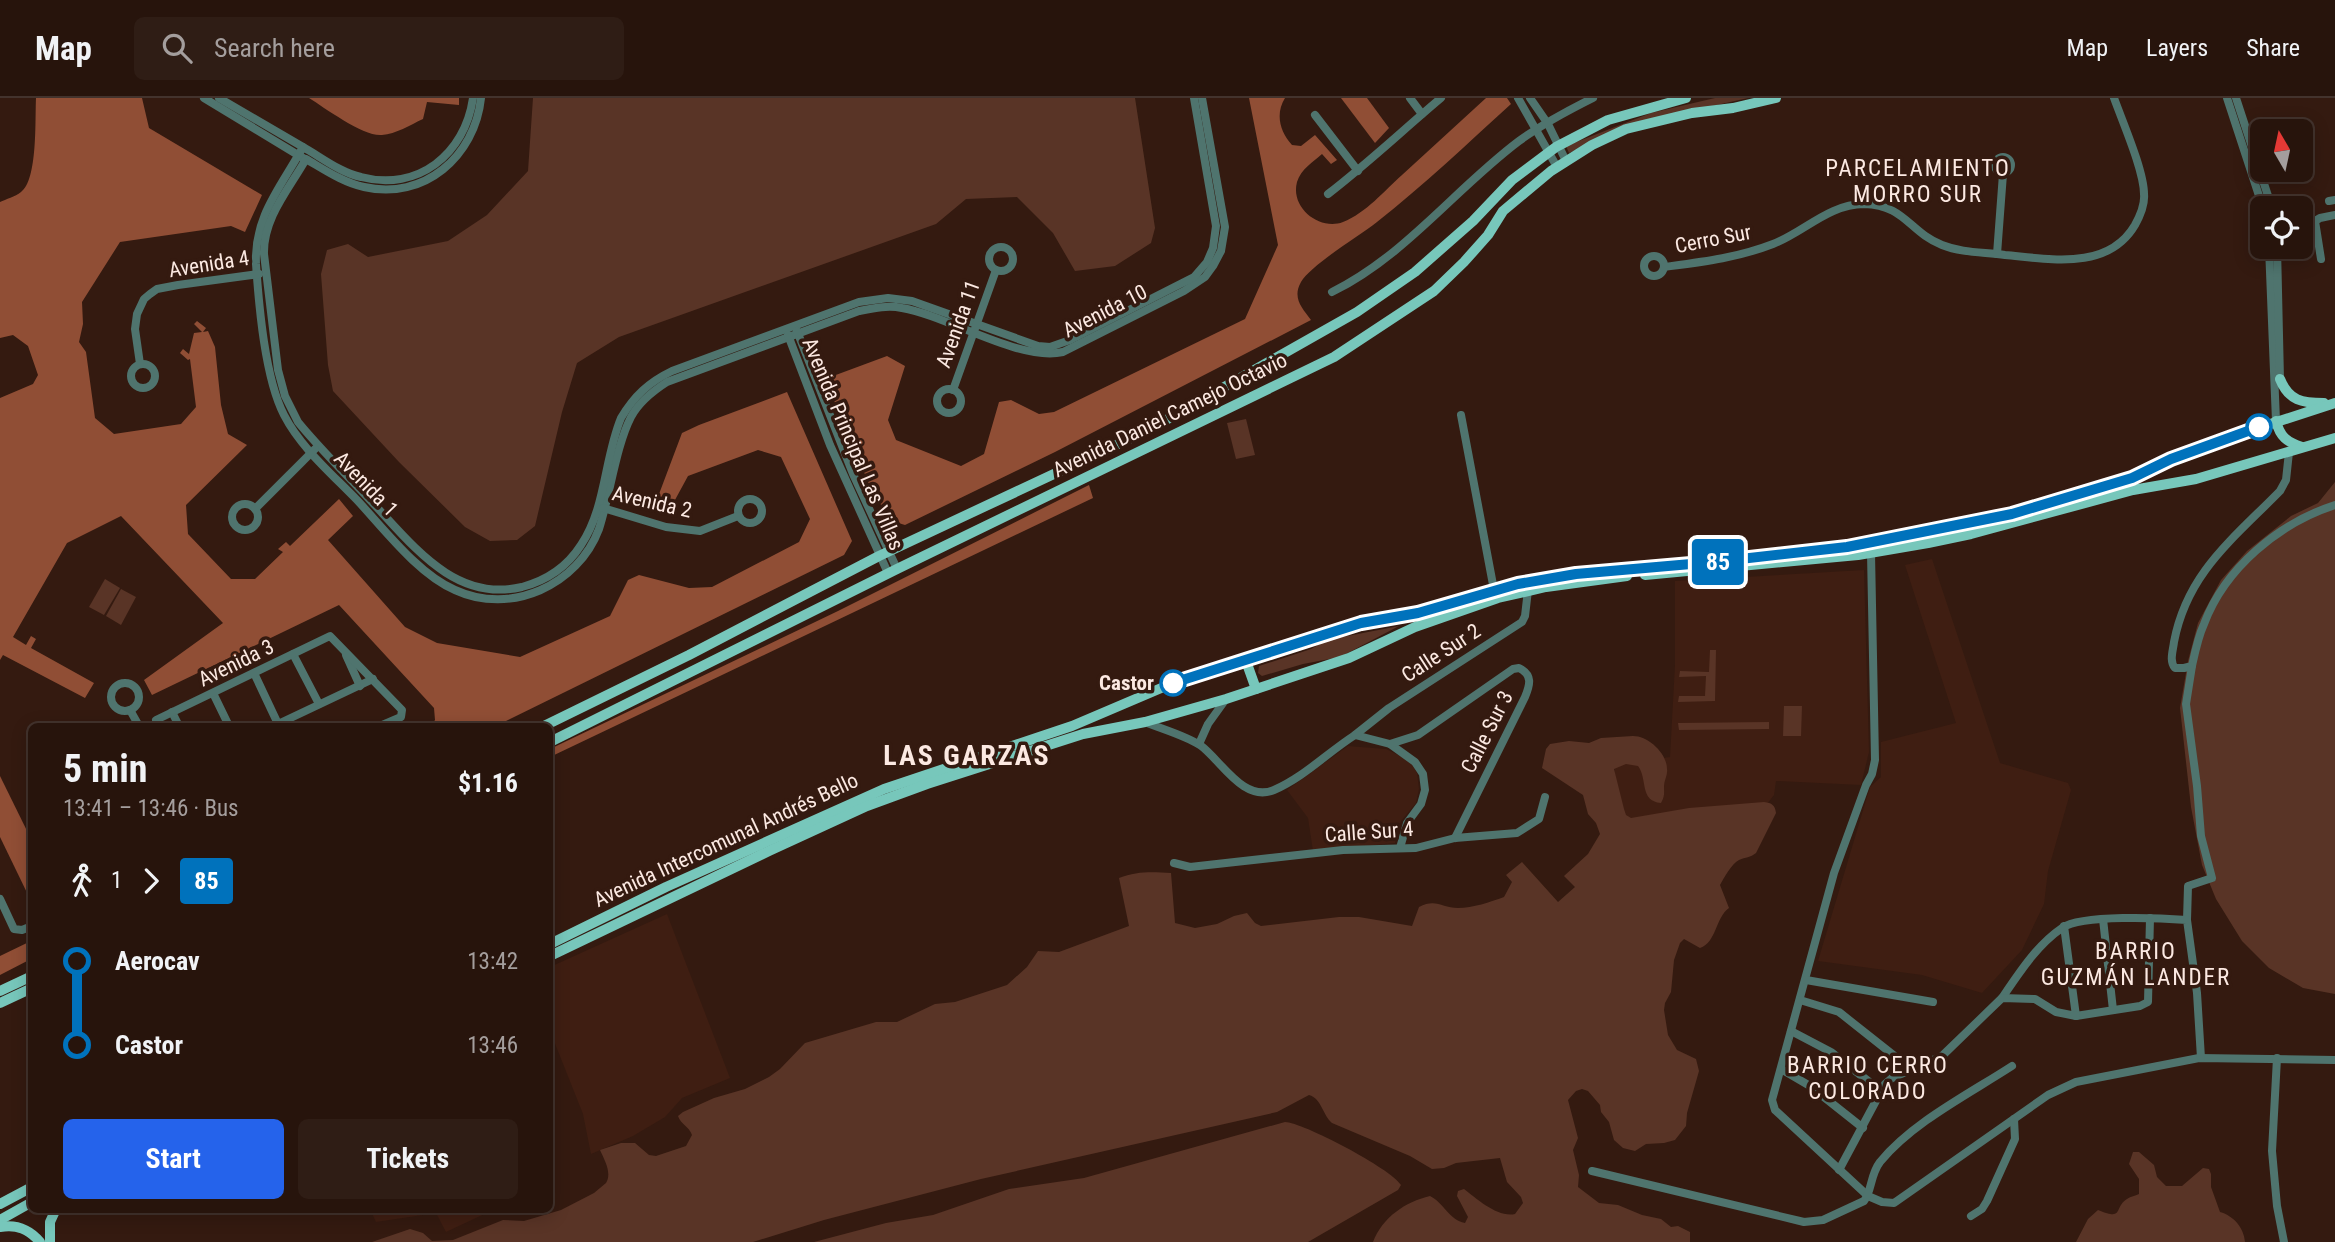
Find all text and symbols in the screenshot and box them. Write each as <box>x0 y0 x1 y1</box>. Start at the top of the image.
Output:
search box <box>134 17 624 80</box>
text: Map <box>35 29 92 68</box>
icon: search <box>158 29 196 67</box>
text: Search here <box>214 33 335 63</box>
text: Map <box>2067 34 2108 62</box>
text: Layers <box>2146 34 2208 62</box>
text: Share <box>2246 34 2300 62</box>
north arrow <box>2250 119 2314 182</box>
map controls <box>2250 119 2313 259</box>
district label: PARCELAMIENTO MORRO SUR <box>1825 155 2011 208</box>
button: locate <box>2250 196 2313 259</box>
street label: Cerro Sur <box>1673 220 1753 258</box>
street label: Avenida 4 <box>167 246 251 282</box>
street label: Avenida 11 <box>931 277 985 371</box>
street label: Avenida 10 <box>1059 280 1151 342</box>
street label: Avenida Principal Las Villas <box>797 334 909 554</box>
street label: Avenida Daniel Camejo Octavio <box>1049 348 1291 482</box>
unlabelled marker <box>2246 414 2272 440</box>
street label: Avenida 1 <box>329 447 403 521</box>
street label: Avenida 2 <box>610 481 694 523</box>
line badge: 85 <box>1686 539 1750 585</box>
text: 85 <box>1706 548 1730 576</box>
street label: Calle Sur 2 <box>1397 619 1485 687</box>
street label: Avenida 3 <box>194 634 278 692</box>
marker: Castor <box>1160 670 1186 696</box>
place label: Castor <box>1099 671 1154 695</box>
street label: Calle Sur 3 <box>1456 687 1518 777</box>
district label: LAS GARZAS <box>883 739 1051 772</box>
text: 5 min <box>63 747 147 791</box>
text: $1.16 <box>458 768 518 798</box>
street label: Avenida Intercomunal Andrés Bello <box>590 768 862 912</box>
text: 13:41 – 13:46 · Bus <box>63 795 239 822</box>
street label: Calle Sur 4 <box>1324 817 1414 847</box>
icon: walk <box>63 862 101 900</box>
icon: forward <box>132 862 170 900</box>
text: 1 <box>111 867 122 894</box>
text: 85 <box>194 867 219 895</box>
district label: BARRIO GUZMÁN LANDER <box>2041 938 2231 991</box>
text: Aerocav <box>115 946 200 976</box>
text: 13:42 <box>467 948 518 975</box>
text: Castor <box>115 1030 183 1060</box>
text: 13:46 <box>467 1032 518 1059</box>
district label: BARRIO CERRO COLORADO <box>1787 1052 1949 1105</box>
button: Start <box>63 1119 284 1199</box>
button: Tickets <box>298 1119 518 1199</box>

